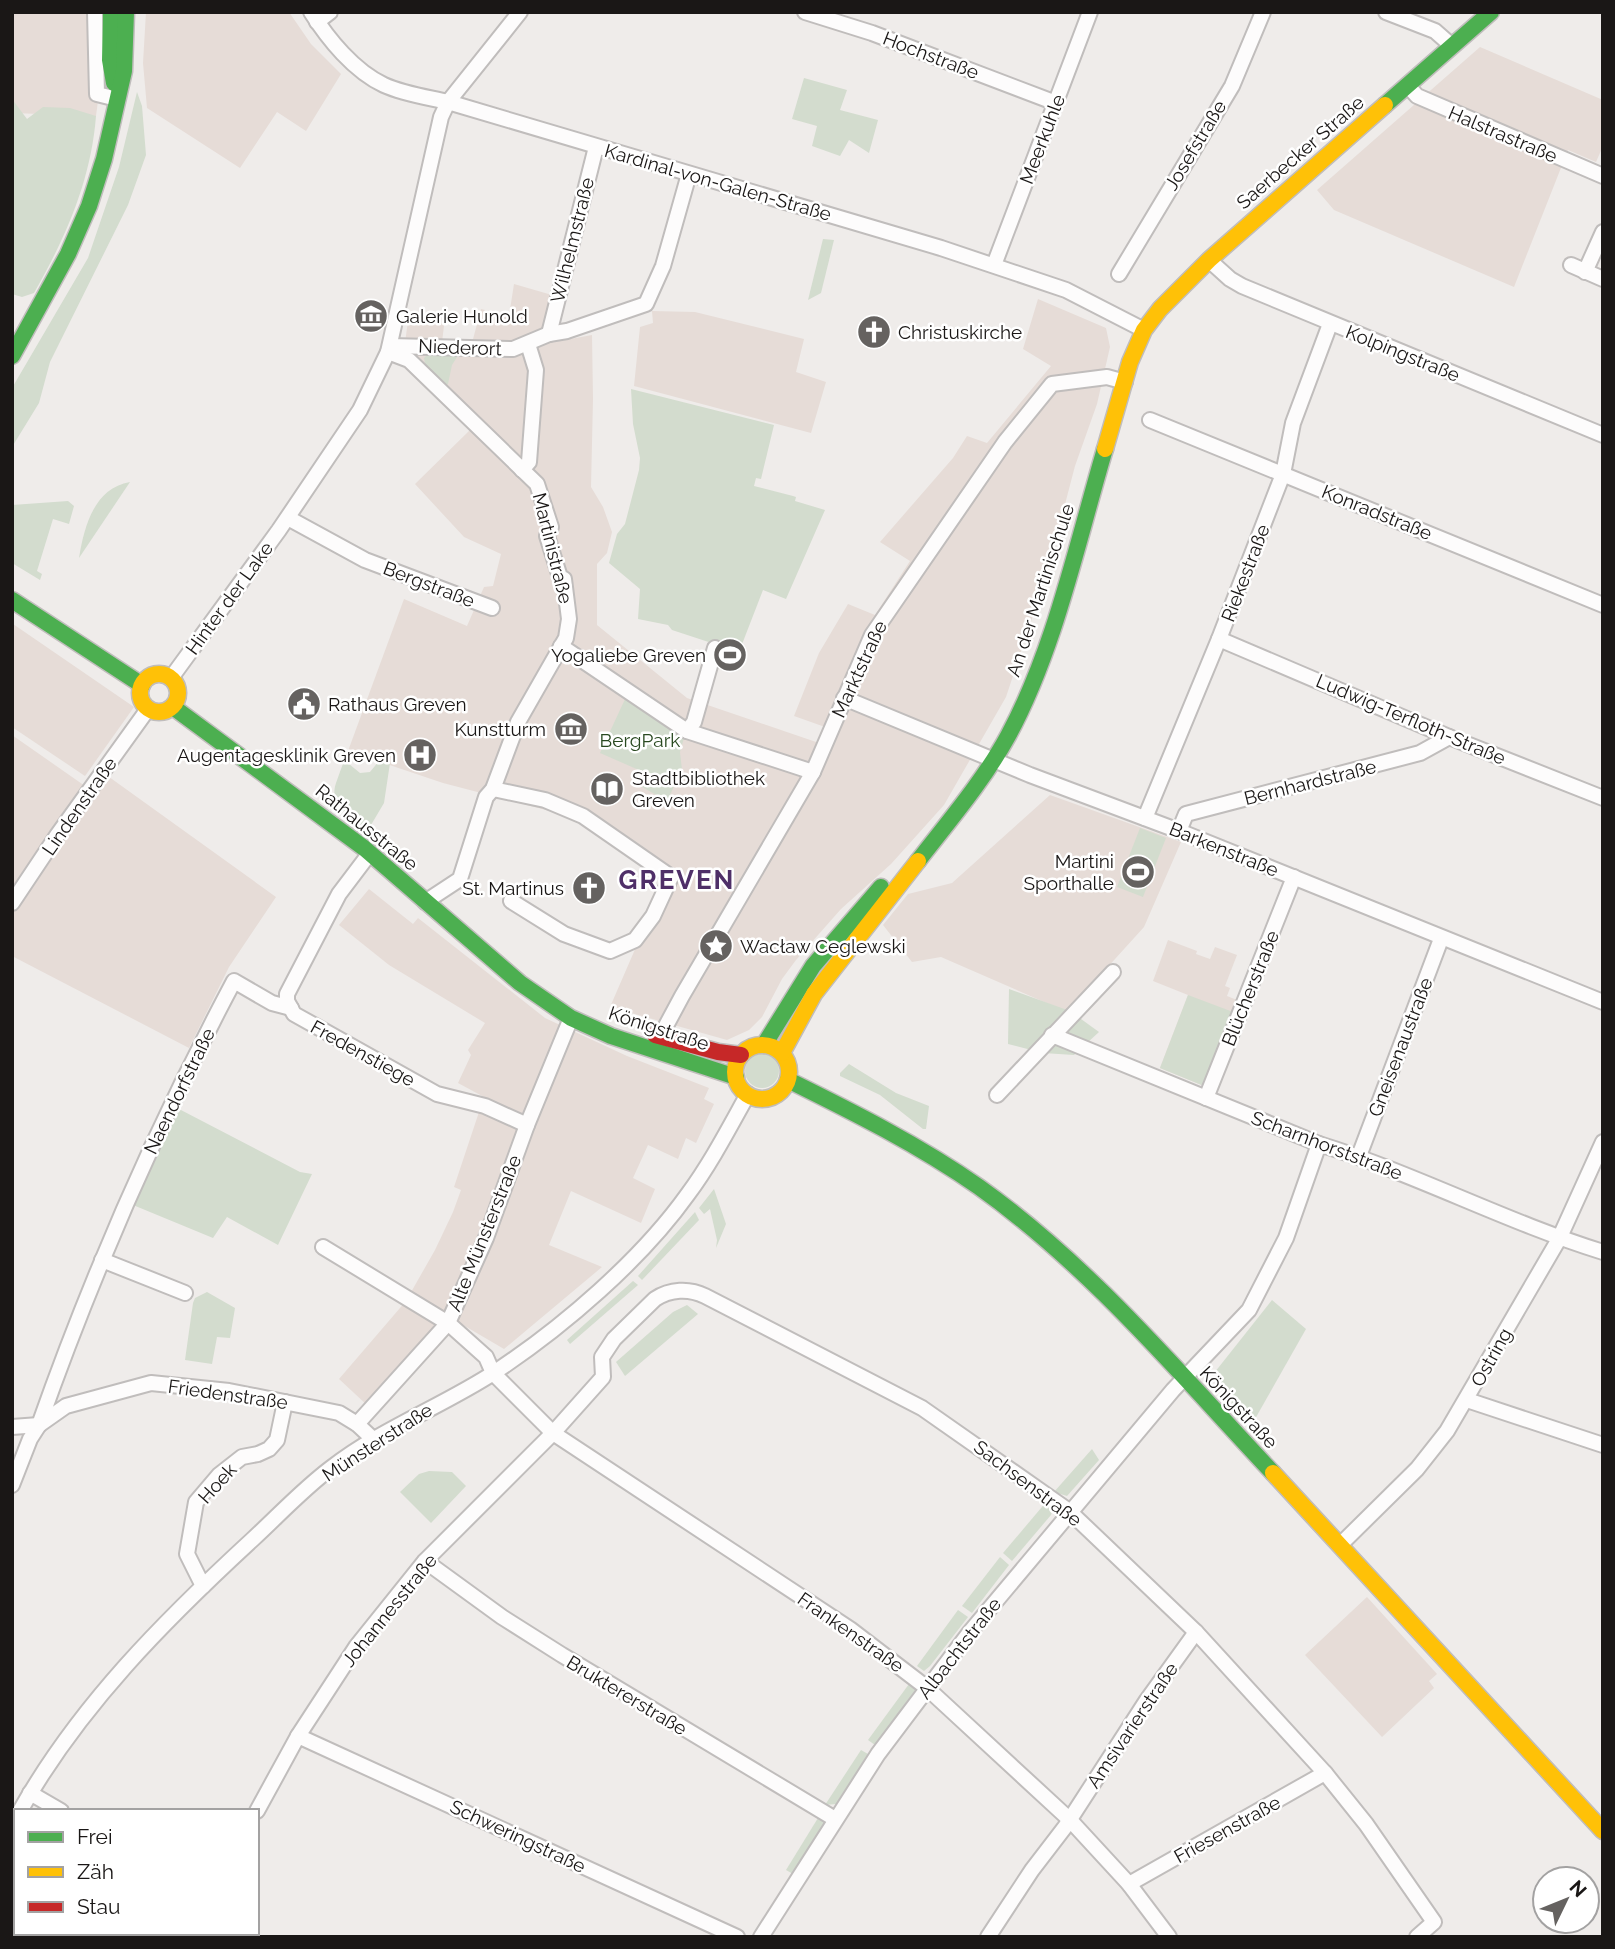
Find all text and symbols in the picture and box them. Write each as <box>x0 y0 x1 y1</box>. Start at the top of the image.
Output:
street label: Hochstraße <box>880 27 982 83</box>
street label: Meerkuhle <box>1015 91 1069 187</box>
street label: Saerbecker Straße <box>1232 91 1368 213</box>
street label: Josefstraße <box>1160 96 1230 194</box>
street label: Halstrastraße <box>1445 101 1561 167</box>
street label: Kardinal-von-Galen-Straße <box>602 139 834 225</box>
street label: Wilhelmstraße <box>546 175 598 305</box>
museum icon: Galerie Hunold <box>352 297 390 335</box>
place label: Galerie Hunold <box>396 305 528 327</box>
church icon: Christuskirche <box>855 313 893 351</box>
street label: Kolpingstraße <box>1343 320 1463 386</box>
place label: Christuskirche <box>898 321 1022 343</box>
street label: Niederort <box>418 335 503 359</box>
street label: Konradstraße <box>1319 480 1435 544</box>
street label: Martinistraße <box>529 490 577 606</box>
street label: An der Martinischule <box>1002 501 1078 679</box>
street label: Riekestraße <box>1216 521 1274 625</box>
street label: Hinter der Lake <box>181 537 277 659</box>
street label: Bergstraße <box>380 557 478 611</box>
street label: Marktstraße <box>827 617 891 721</box>
sports icon: Yogaliebe Greven <box>711 636 749 674</box>
place label: Yogaliebe Greven <box>551 644 706 666</box>
street label: Ludwig-Terfloth-Straße <box>1313 669 1509 769</box>
public building icon: Rathaus Greven <box>285 685 323 723</box>
place label: Rathaus Greven <box>328 693 467 715</box>
museum icon: Kunstturm <box>552 710 590 748</box>
place label: Kunstturm <box>454 718 546 740</box>
park label: BergPark <box>600 729 680 751</box>
hospital icon: Augentagesklinik Greven <box>401 736 439 774</box>
place label: Augentagesklinik Greven <box>177 744 396 766</box>
street label: Lindenstraße <box>37 753 121 859</box>
street label: Bernhardstraße <box>1242 755 1378 809</box>
place label: Stadtbibliothek Greven <box>632 767 765 811</box>
library icon: Stadtbibliothek Greven <box>588 770 626 808</box>
street label: Rathausstraße <box>312 779 422 875</box>
street label: Barkenstraße <box>1166 817 1282 881</box>
place label: Martini Sporthalle <box>1023 850 1114 894</box>
sports icon: Martini Sporthalle <box>1119 853 1157 891</box>
district label: GREVEN <box>619 865 735 895</box>
church icon: St. Martinus <box>570 869 608 907</box>
place label: St. Martinus <box>462 877 564 899</box>
place icon: Wacław Ceglewski <box>697 927 735 965</box>
street label: Blücherstraße <box>1217 927 1283 1049</box>
place label: Wacław Ceglewski <box>740 935 906 957</box>
street label: Gneisenaustraße <box>1363 974 1437 1120</box>
street label: Königstraße <box>606 1001 712 1055</box>
street label: Fredenstiege <box>307 1015 419 1091</box>
street label: Naendorfstraße <box>139 1024 219 1158</box>
street label: Scharnhorststraße <box>1248 1106 1406 1184</box>
street label: Alte Münsterstraße <box>443 1152 525 1314</box>
street label: Ostring <box>1466 1324 1516 1390</box>
street label: Königstraße <box>1195 1361 1283 1453</box>
street label: Friedenstraße <box>167 1375 289 1413</box>
street label: Münsterstraße <box>318 1398 436 1486</box>
street label: Sachsenstraße <box>970 1435 1086 1531</box>
street label: Hoek <box>193 1458 241 1508</box>
street label: Johannesstraße <box>337 1549 441 1671</box>
street label: Frankenstraße <box>794 1587 908 1677</box>
street label: Albachtstraße <box>913 1593 1005 1703</box>
street label: Bruktererstraße <box>563 1650 691 1740</box>
street label: Amsivarierstraße <box>1082 1658 1182 1792</box>
street label: Friesenstraße <box>1170 1791 1284 1867</box>
street label: Schweringstraße <box>447 1795 589 1877</box>
legend <box>14 1809 259 1935</box>
text: Frei <box>77 1824 113 1849</box>
text: Zäh <box>77 1859 114 1884</box>
north arrow <box>1531 1865 1601 1935</box>
text: N <box>1565 1876 1591 1901</box>
text: Stau <box>77 1894 121 1919</box>

